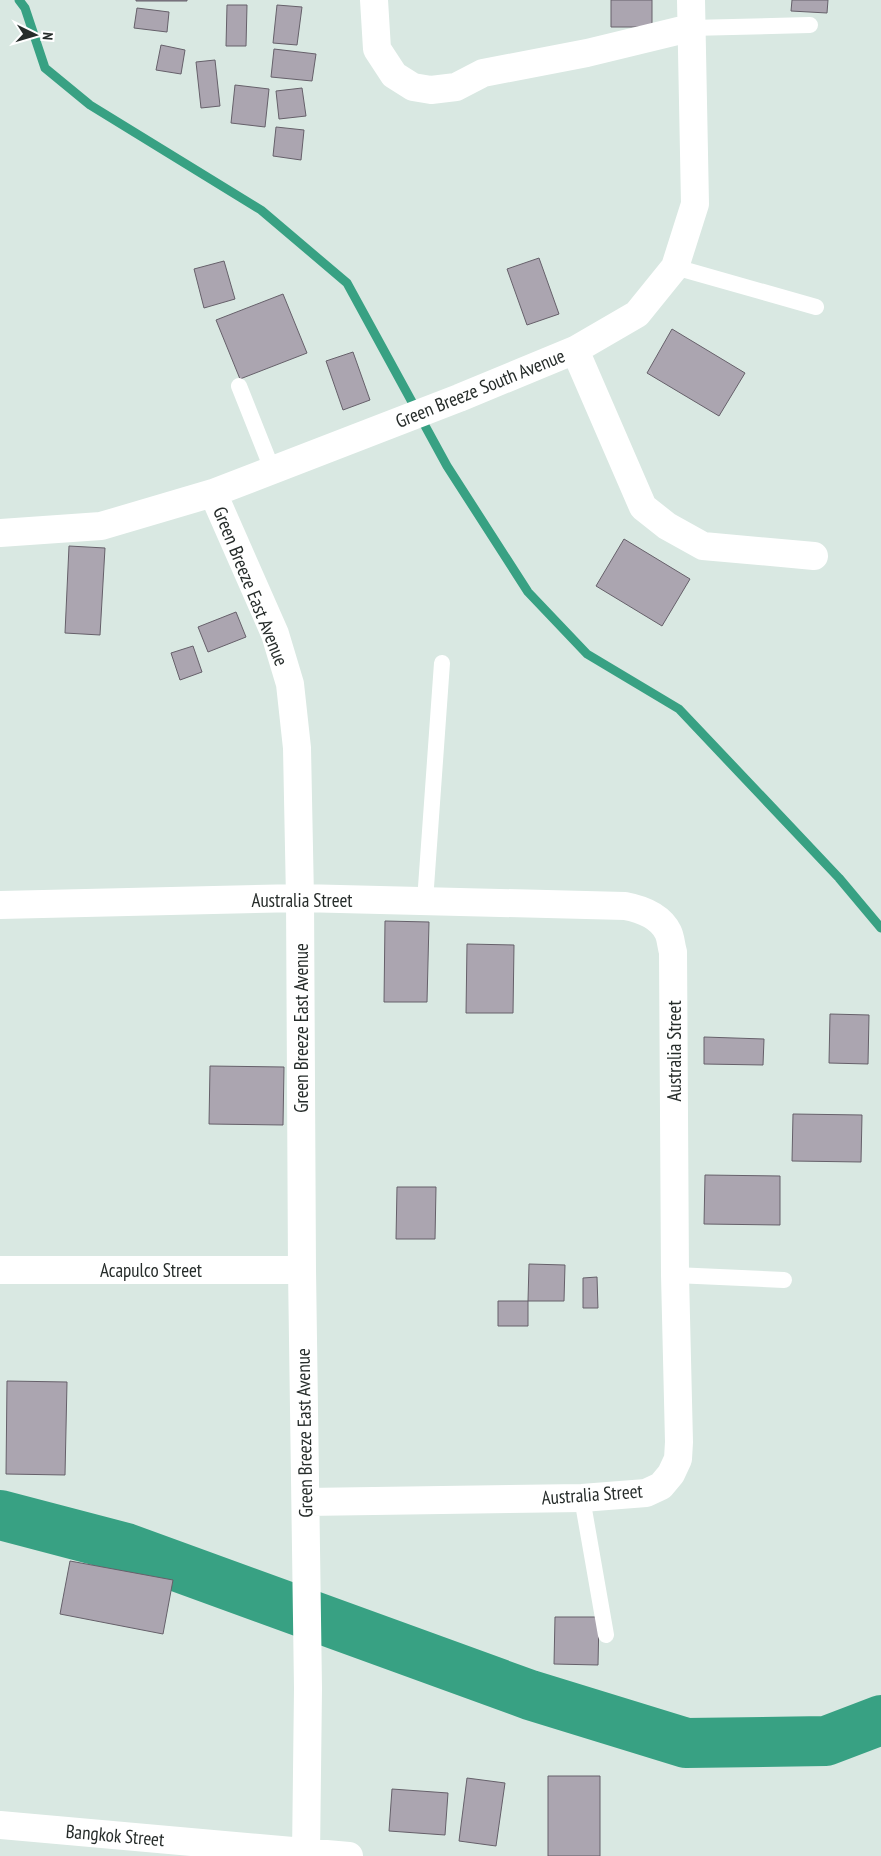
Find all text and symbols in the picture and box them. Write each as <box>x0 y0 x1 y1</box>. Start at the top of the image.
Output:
north arrow <box>10 10 60 60</box>
text: N <box>39 32 57 41</box>
street label: Green Breeze South Avenue <box>392 343 568 433</box>
street label: Green Breeze East Avenue <box>208 503 294 669</box>
street label: Australia Street <box>251 888 353 912</box>
street label: Green Breeze East Avenue <box>289 943 313 1113</box>
street label: Australia Street <box>662 1000 686 1102</box>
street label: Acapulco Street <box>100 1258 203 1282</box>
street label: Green Breeze East Avenue <box>291 1348 317 1518</box>
street label: Australia Street <box>541 1478 644 1510</box>
street label: Bangkok Street <box>65 1819 166 1851</box>

